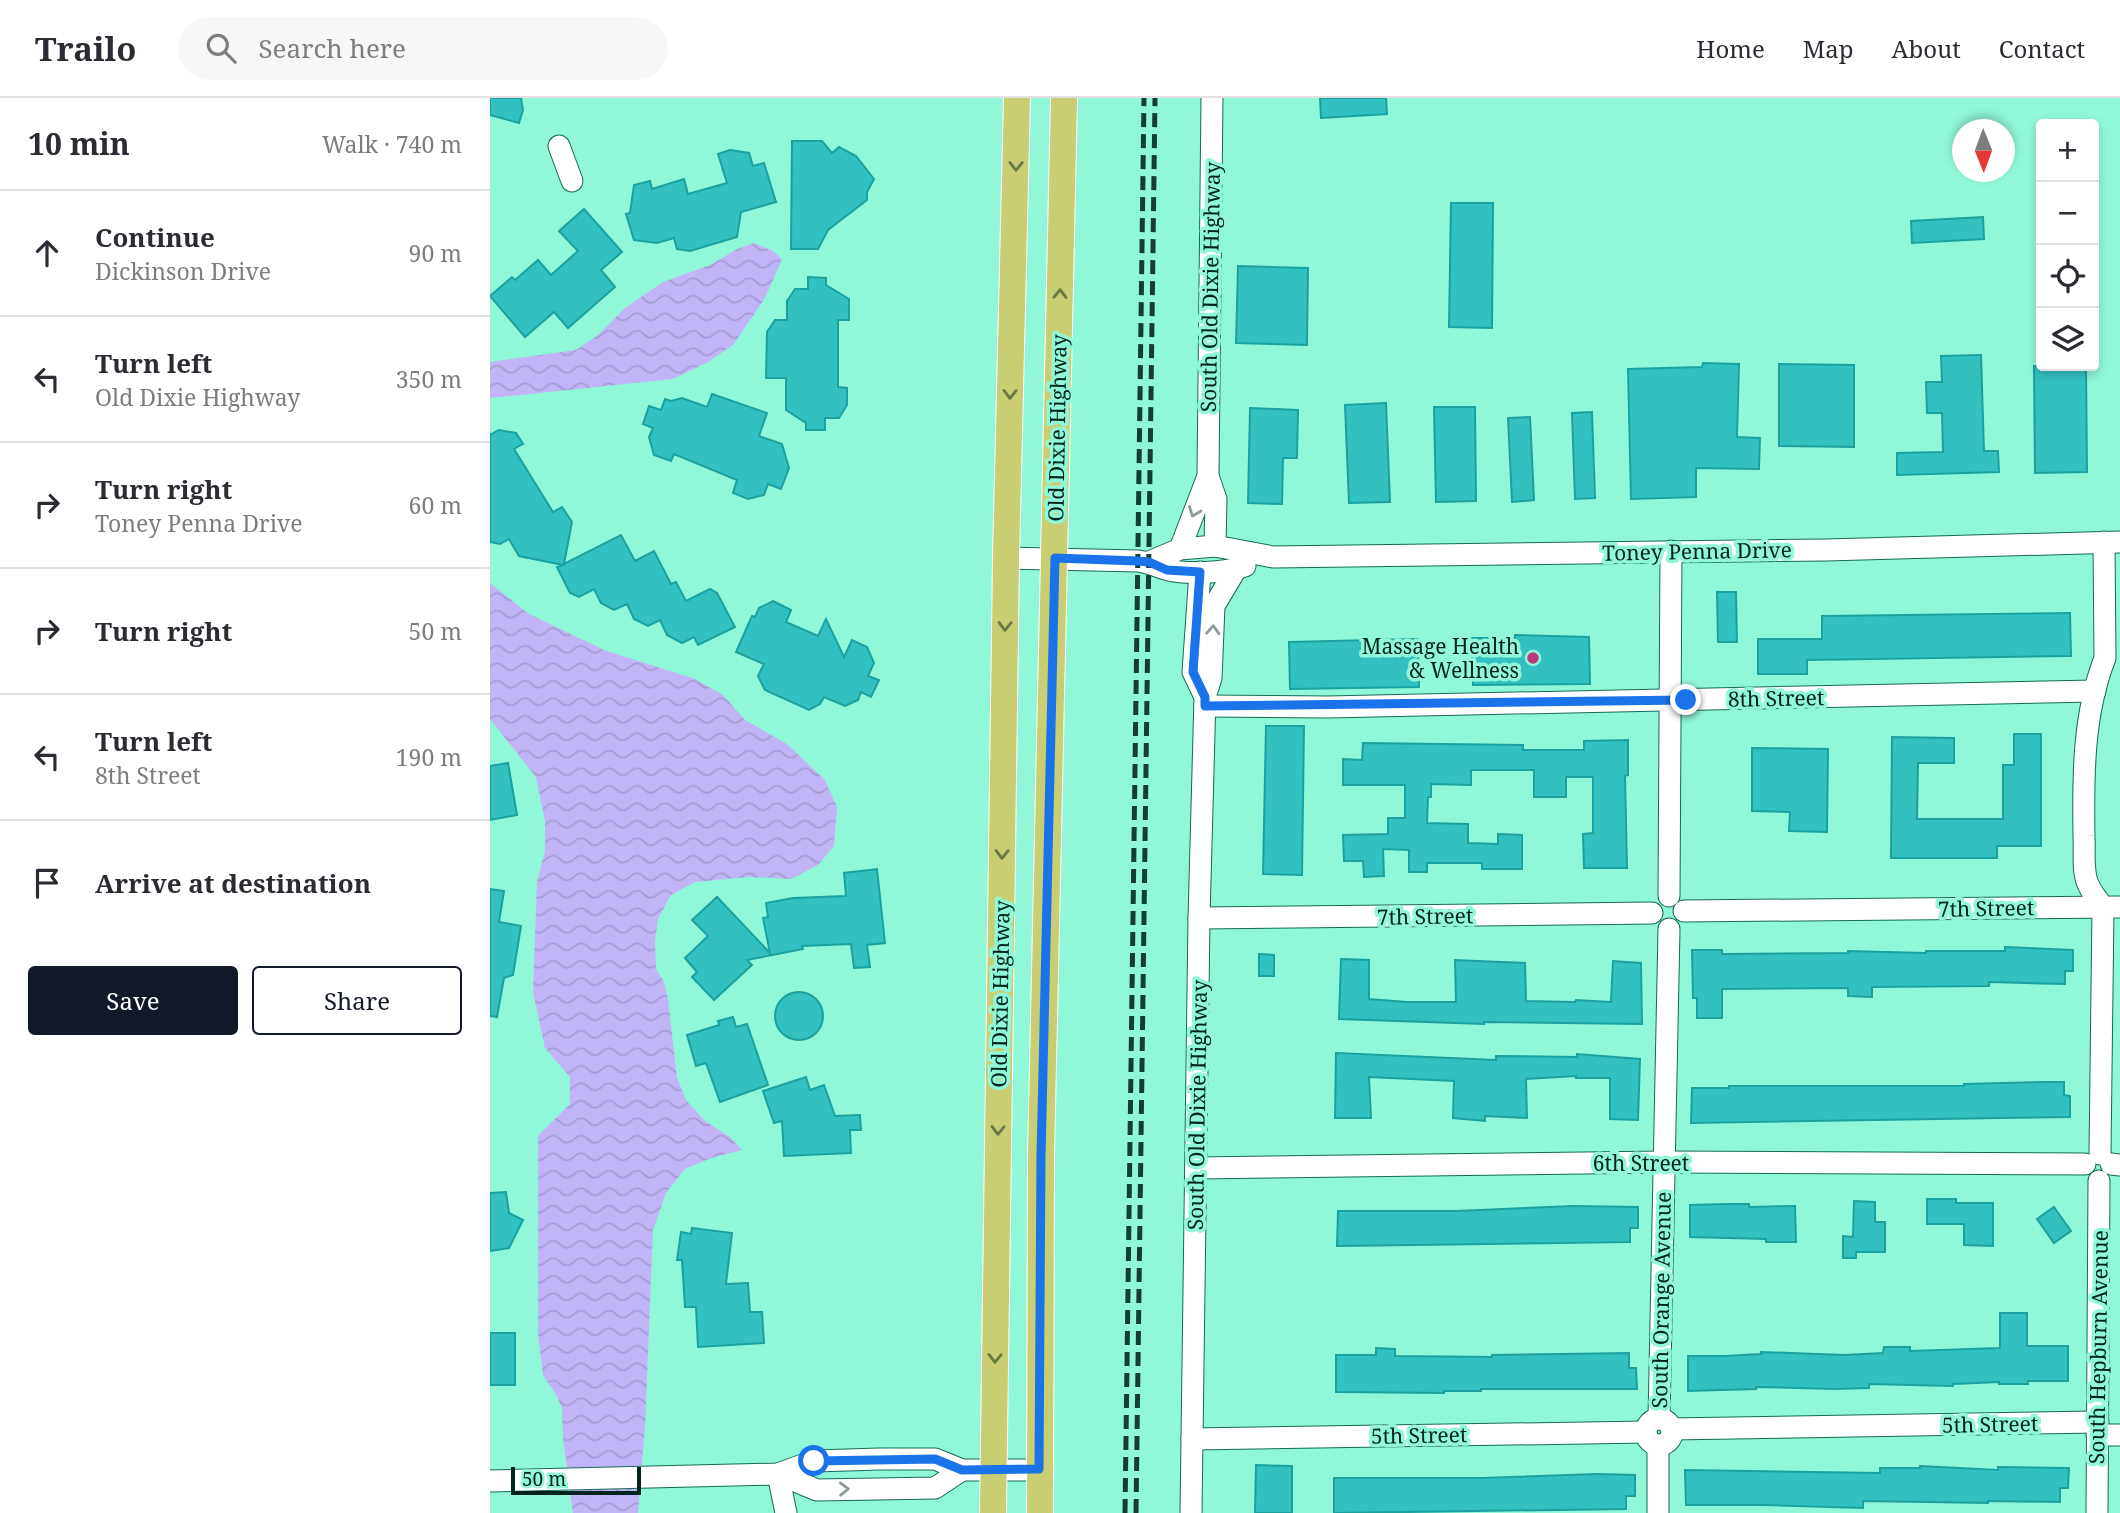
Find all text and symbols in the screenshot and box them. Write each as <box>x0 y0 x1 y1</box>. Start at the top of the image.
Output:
search box <box>178 17 668 80</box>
text: Trailo <box>35 26 136 71</box>
icon: search <box>202 29 240 67</box>
text: Search here <box>258 30 406 66</box>
text: Home <box>1696 32 1765 65</box>
text: Map <box>1803 32 1854 65</box>
text: About <box>1892 32 1961 65</box>
text: Contact <box>1999 32 2085 65</box>
north arrow <box>1952 119 2015 182</box>
map controls <box>2036 119 2099 371</box>
button: + <box>2036 119 2099 182</box>
text: 10 min <box>28 123 130 164</box>
text: Walk · 740 m <box>322 128 462 160</box>
one-way arrow <box>1008 161 1023 172</box>
street label: South Old Dixie Highway <box>1194 161 1226 412</box>
button: − <box>2036 182 2099 245</box>
text: Continue <box>95 219 215 255</box>
icon: ahead <box>28 234 66 272</box>
text: 90 m <box>409 237 462 269</box>
button: locate <box>2036 245 2099 308</box>
text: Dickinson Drive <box>95 255 271 287</box>
one-way arrow <box>1052 289 1067 300</box>
button: layers <box>2036 308 2099 371</box>
street label: Old Dixie Highway <box>1041 334 1073 522</box>
text: Turn left <box>95 345 212 381</box>
icon: left <box>28 360 66 398</box>
text: 350 m <box>396 363 462 395</box>
text: Old Dixie Highway <box>95 381 300 413</box>
one-way arrow <box>1002 389 1018 399</box>
text: Turn right <box>95 471 232 507</box>
icon: right <box>28 486 66 524</box>
text: 60 m <box>409 489 462 521</box>
one-way arrow <box>1189 506 1203 518</box>
text: Toney Penna Drive <box>95 507 303 539</box>
street label: Toney Penna Drive <box>1602 535 1792 567</box>
icon: right <box>28 612 66 650</box>
text: Turn right <box>95 613 232 649</box>
text: 50 m <box>409 615 462 647</box>
one-way arrow <box>998 621 1013 632</box>
one-way arrow <box>1206 625 1221 636</box>
place label: Massage Health & Wellness <box>1362 632 1519 684</box>
marker: Massage Health & Wellness <box>1525 650 1541 666</box>
street label: 8th Street <box>1728 683 1824 713</box>
route end <box>1670 684 1701 715</box>
text: Turn left <box>95 723 212 759</box>
icon: left <box>28 738 66 776</box>
text: 190 m <box>396 741 462 773</box>
text: 8th Street <box>95 759 201 791</box>
one-way arrow <box>994 849 1010 859</box>
icon: arrive <box>28 864 66 902</box>
text: Arrive at destination <box>95 865 371 901</box>
street label: 7th Street <box>1938 893 2034 923</box>
street label: Old Dixie Highway <box>984 900 1016 1088</box>
street label: 7th Street <box>1377 901 1473 931</box>
button: Save <box>28 966 238 1035</box>
button: Share <box>252 966 462 1035</box>
street label: South Old Dixie Highway <box>1181 979 1213 1230</box>
one-way arrow <box>990 1125 1006 1136</box>
street label: 6th Street <box>1593 1149 1689 1177</box>
street label: South Orange Avenue <box>1645 1192 1677 1408</box>
street label: South Hepburn Avenue <box>2082 1230 2114 1464</box>
one-way arrow <box>987 1353 1003 1363</box>
street label: 5th Street <box>1942 1409 2038 1439</box>
street label: 5th Street <box>1371 1420 1467 1450</box>
route start <box>798 1445 829 1476</box>
scale bar <box>511 1464 640 1496</box>
text: 50 m <box>522 1466 566 1492</box>
one-way arrow <box>838 1482 849 1497</box>

